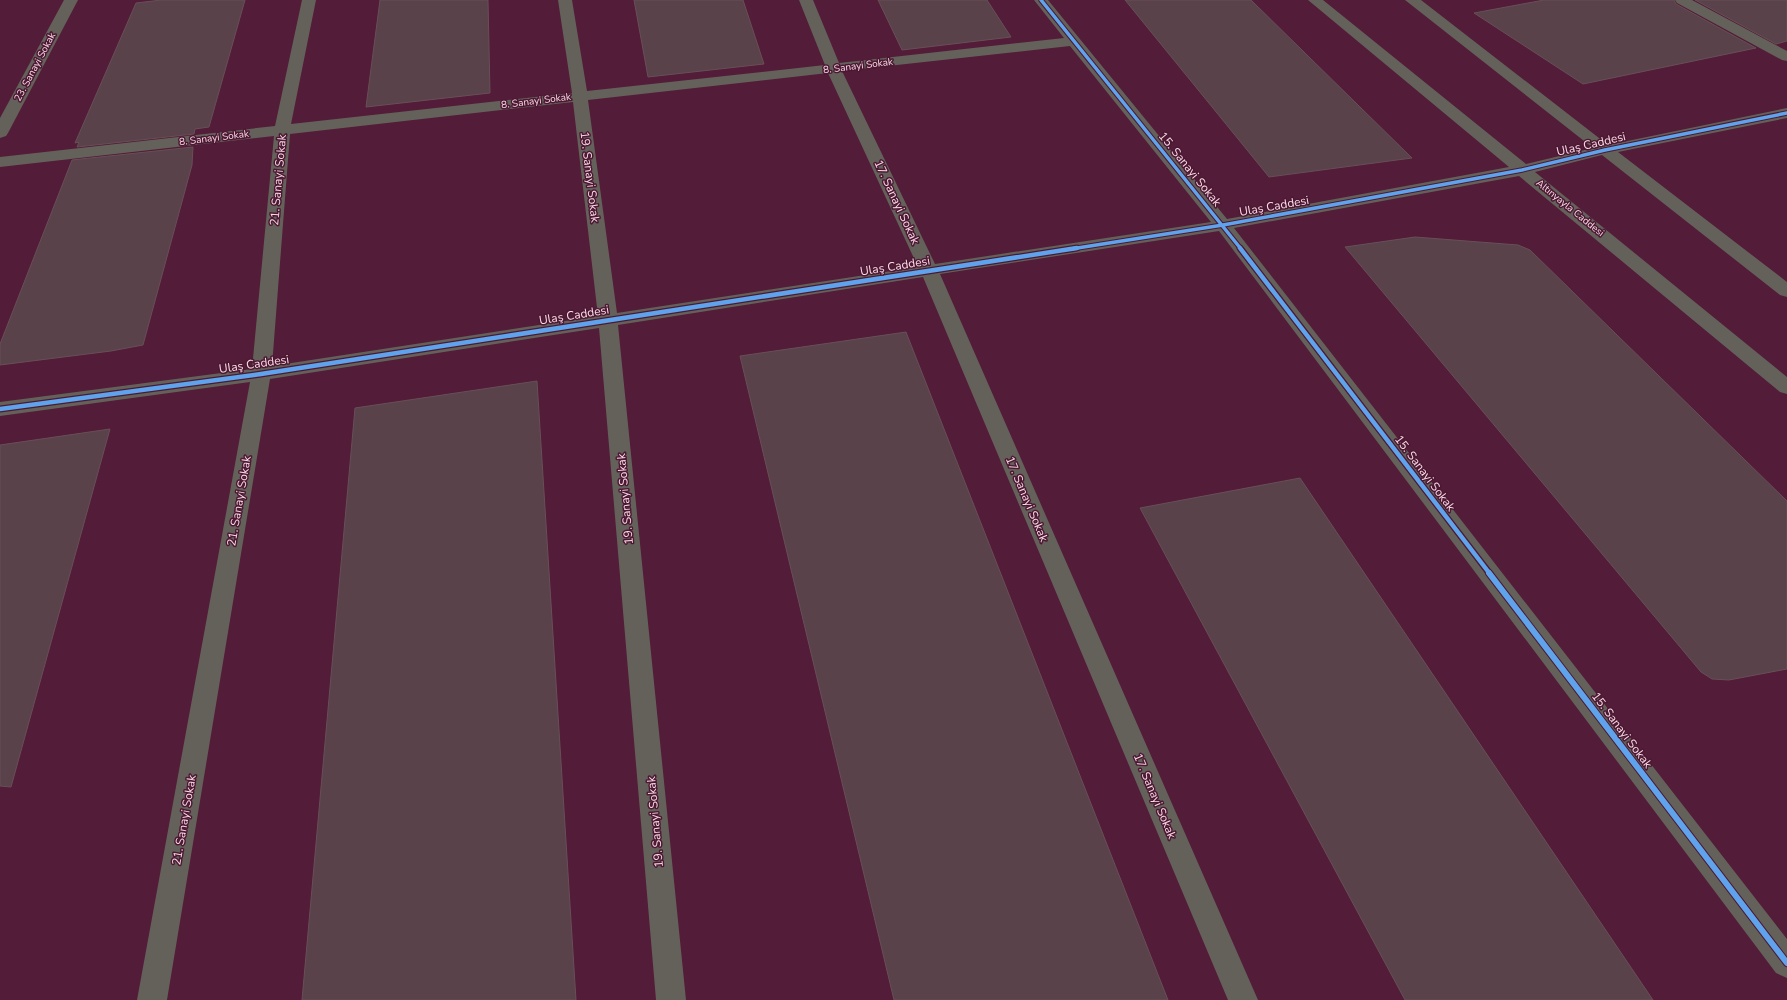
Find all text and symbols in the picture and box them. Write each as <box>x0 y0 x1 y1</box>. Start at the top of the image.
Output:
street label: 23. Sanayi Sokak <box>11 29 60 104</box>
street label: 8. Sanayi Sokak <box>822 55 895 77</box>
street label: 8. Sanayi Sokak <box>500 90 573 112</box>
street label: 8. Sanayi Sokak <box>178 127 251 149</box>
street label: 15. Sanayi Sokak <box>1155 128 1226 210</box>
street label: Ulaş Caddesi <box>1555 128 1627 160</box>
street label: 19. Sanayi Sokak <box>576 131 604 224</box>
street label: 21. Sanayi Sokak <box>266 133 290 226</box>
street label: 17. Sanayi Sokak <box>870 157 924 248</box>
street label: Altınyayla Caddesi <box>1533 176 1607 240</box>
street label: Ulaş Caddesi <box>1238 192 1310 220</box>
street label: Ulaş Caddesi <box>859 253 931 279</box>
street label: Ulaş Caddesi <box>538 302 610 328</box>
street label: Ulaş Caddesi <box>218 351 290 377</box>
street label: 15. Sanayi Sokak <box>1391 432 1460 515</box>
street label: 19. Sanayi Sokak <box>613 452 637 545</box>
street label: 21. Sanayi Sokak <box>223 454 255 547</box>
street label: 17. Sanayi Sokak <box>1002 454 1053 545</box>
street label: 15. Sanayi Sokak <box>1588 689 1657 772</box>
street label: 17. Sanayi Sokak <box>1130 751 1181 842</box>
street label: 21. Sanayi Sokak <box>168 773 200 866</box>
street label: 19. Sanayi Sokak <box>643 775 667 868</box>

